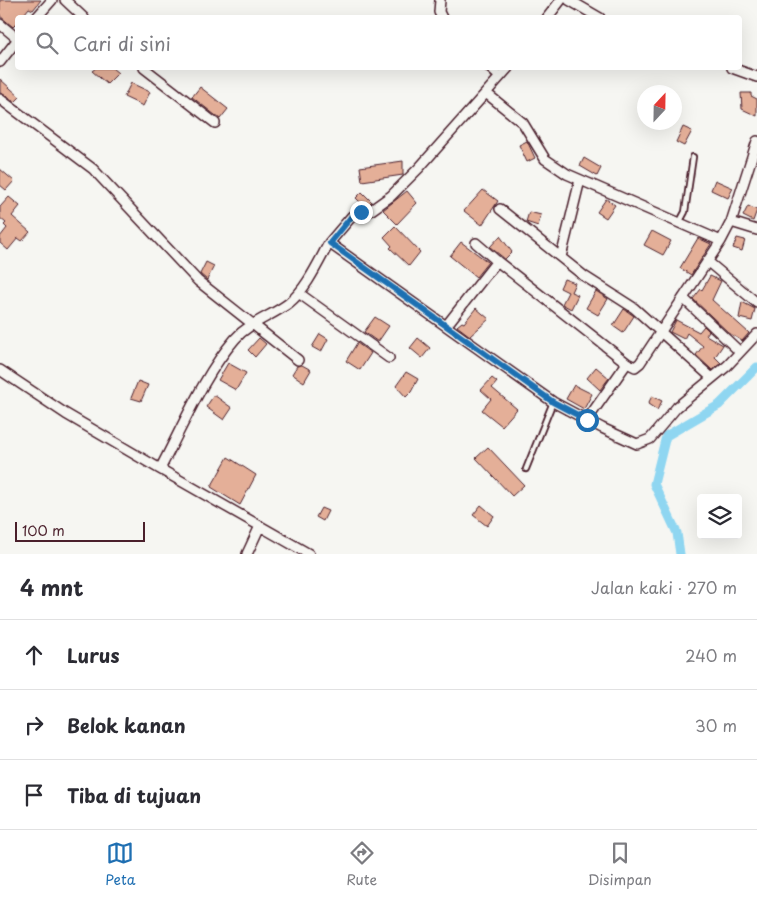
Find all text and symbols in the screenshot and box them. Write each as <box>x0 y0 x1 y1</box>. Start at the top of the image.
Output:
search box <box>15 15 742 70</box>
icon: search <box>33 29 61 57</box>
text: Cari di sini <box>73 29 171 57</box>
north arrow <box>637 85 682 130</box>
route end <box>350 201 373 224</box>
route start <box>576 409 599 432</box>
map controls <box>697 494 742 539</box>
button: layers <box>697 494 742 539</box>
scale bar <box>15 519 145 542</box>
text: 100 m <box>22 520 65 541</box>
text: 4 mnt <box>20 571 84 603</box>
text: Jalan kaki · 270 m <box>591 575 737 599</box>
icon: ahead <box>20 641 48 669</box>
text: Lurus <box>67 641 120 669</box>
text: 240 m <box>685 643 737 667</box>
icon: right <box>20 711 48 739</box>
text: Belok kanan <box>67 711 186 739</box>
text: 30 m <box>695 713 737 737</box>
icon: arrive <box>20 781 48 809</box>
text: Tiba di tujuan <box>67 781 201 809</box>
tab: Peta <box>105 839 135 890</box>
tab: Rute <box>346 839 377 890</box>
tab: Disimpan <box>588 839 652 890</box>

